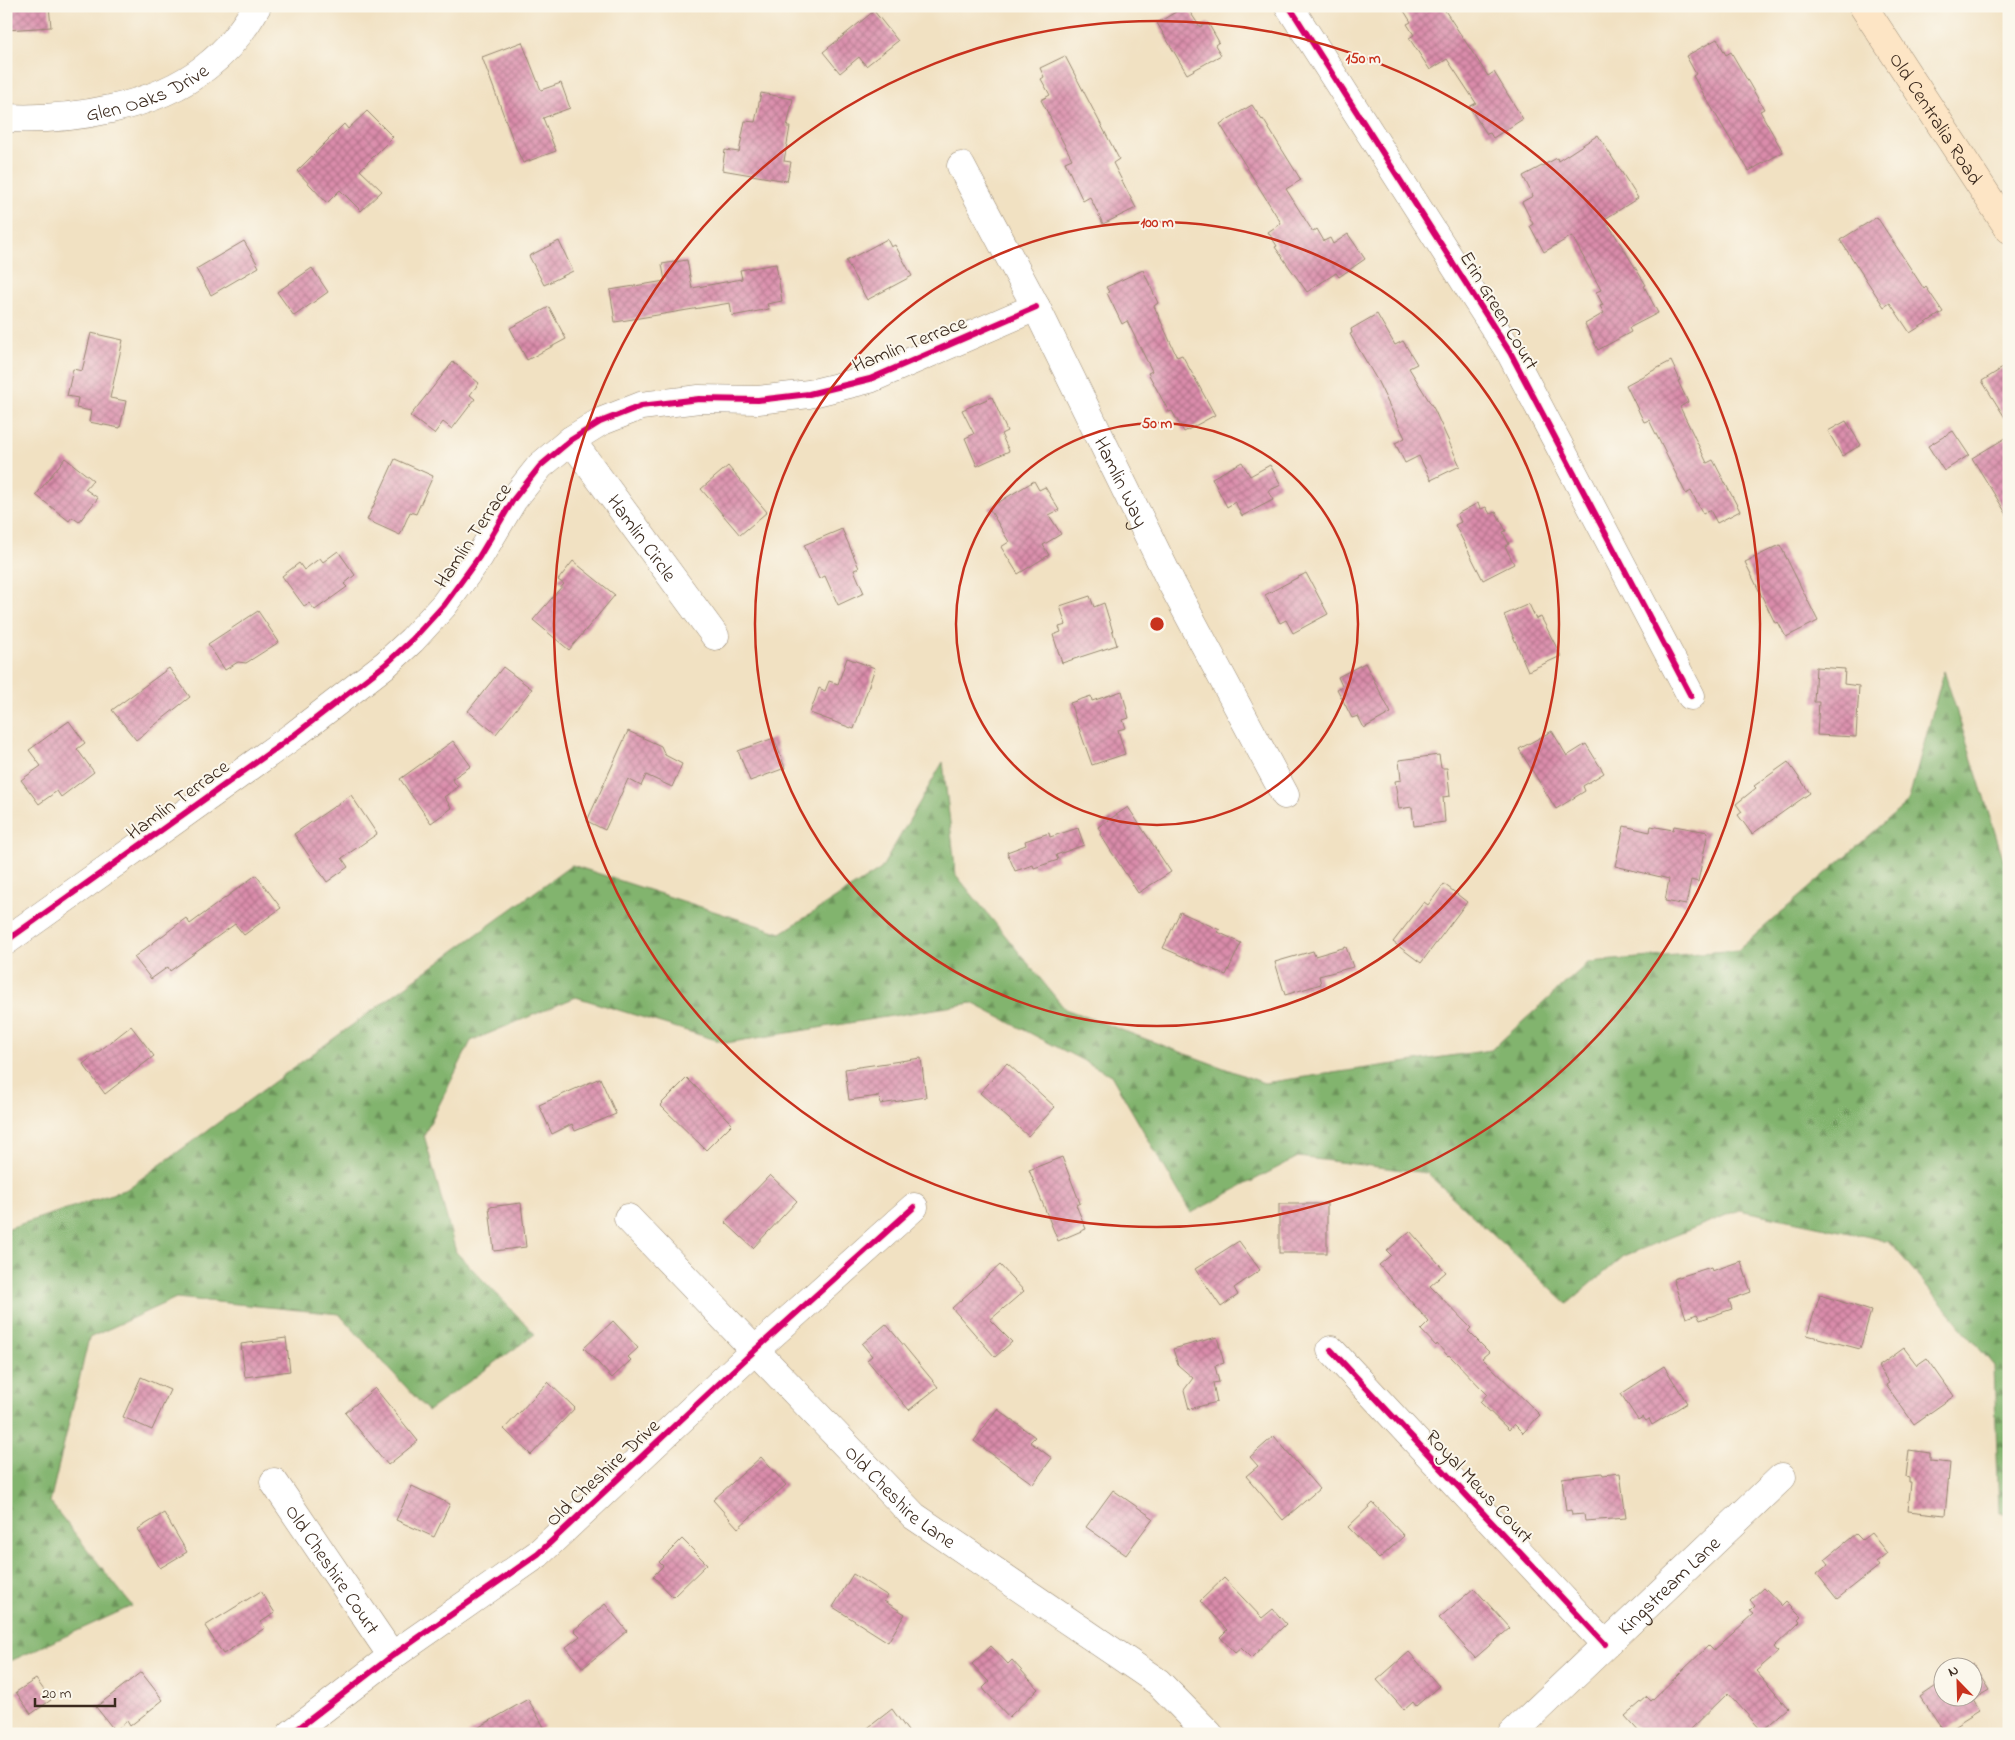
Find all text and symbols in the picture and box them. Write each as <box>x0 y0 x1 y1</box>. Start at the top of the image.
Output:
text: 150 m <box>1345 48 1381 70</box>
street label: Old Centralia Road <box>1880 48 1988 191</box>
street label: Glen Oaks Drive <box>84 58 216 130</box>
text: 100 m <box>1140 212 1174 234</box>
street label: Erin Green Court <box>1451 246 1545 376</box>
street label: Hamlin Terrace <box>848 309 972 381</box>
text: 50 m <box>1142 413 1173 435</box>
street label: Hamlin Way <box>1085 432 1154 533</box>
street label: Hamlin Terrace <box>428 478 520 595</box>
street label: Hamlin Circle <box>599 489 682 589</box>
centre of rings <box>1148 615 1166 633</box>
street label: Hamlin Terrace <box>121 754 236 848</box>
street label: Old Cheshire Drive <box>540 1413 668 1535</box>
street label: Royal Mews Court <box>1417 1424 1539 1551</box>
street label: Old Cheshire Lane <box>836 1440 961 1557</box>
street label: Old Cheshire Court <box>276 1500 386 1641</box>
street label: Kingstream Lane <box>1612 1531 1728 1643</box>
north arrow <box>1932 1658 1982 1708</box>
text: N <box>1945 1660 1962 1683</box>
scale bar <box>35 1675 115 1707</box>
text: 20 m <box>42 1683 72 1705</box>

